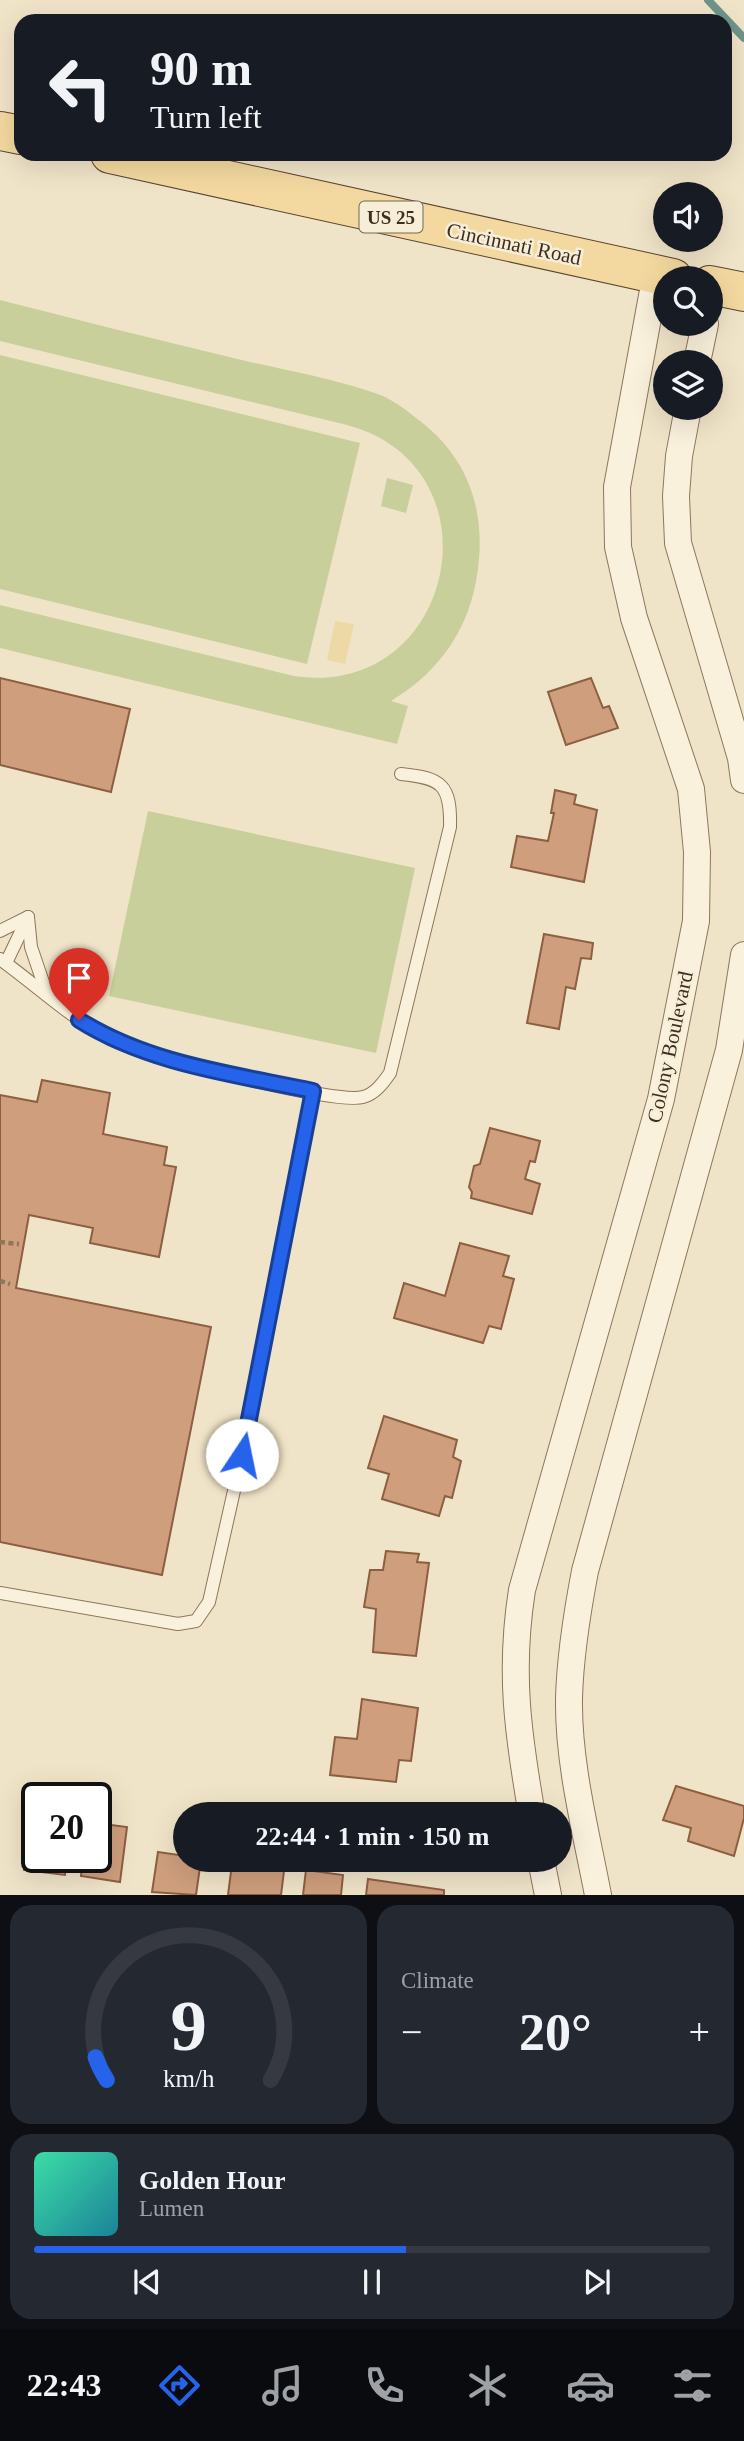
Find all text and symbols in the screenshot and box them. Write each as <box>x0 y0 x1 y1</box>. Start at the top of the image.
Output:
text: 90 m <box>150 41 252 96</box>
icon: left <box>35 42 126 133</box>
text: Turn left <box>150 99 262 135</box>
map controls <box>653 182 723 420</box>
button: sound <box>653 182 723 252</box>
road number: US 25 <box>360 202 422 232</box>
street label: Cincinnati Road <box>444 218 584 270</box>
button: search <box>653 266 723 336</box>
button: layers <box>653 350 723 420</box>
pin <box>49 948 109 1020</box>
icon: arrive <box>60 959 98 997</box>
street label: Colony Boulevard <box>642 968 698 1125</box>
position arrow <box>205 1418 279 1492</box>
speed limit sign: 20 <box>21 1782 112 1873</box>
text: 22:44 · 1 min · 150 m <box>256 1822 490 1851</box>
text: Climate <box>401 1968 474 1993</box>
text: 9 <box>170 1986 207 2067</box>
text: 20° <box>519 2004 592 2061</box>
text: − <box>401 2011 422 2053</box>
text: + <box>689 2011 710 2053</box>
text: km/h <box>163 2065 215 2092</box>
text: Golden Hour <box>139 2166 286 2195</box>
text: Lumen <box>139 2196 204 2221</box>
icon: previous <box>128 2263 166 2301</box>
icon: pause <box>353 2263 391 2301</box>
icon: next <box>578 2263 616 2301</box>
icon: directions <box>155 2361 204 2410</box>
icon: music <box>258 2361 307 2410</box>
icon: phone <box>360 2361 409 2410</box>
icon: climate <box>463 2361 512 2410</box>
icon: car <box>566 2361 615 2410</box>
icon: filters <box>668 2361 717 2410</box>
text: 22:43 <box>27 2367 101 2403</box>

